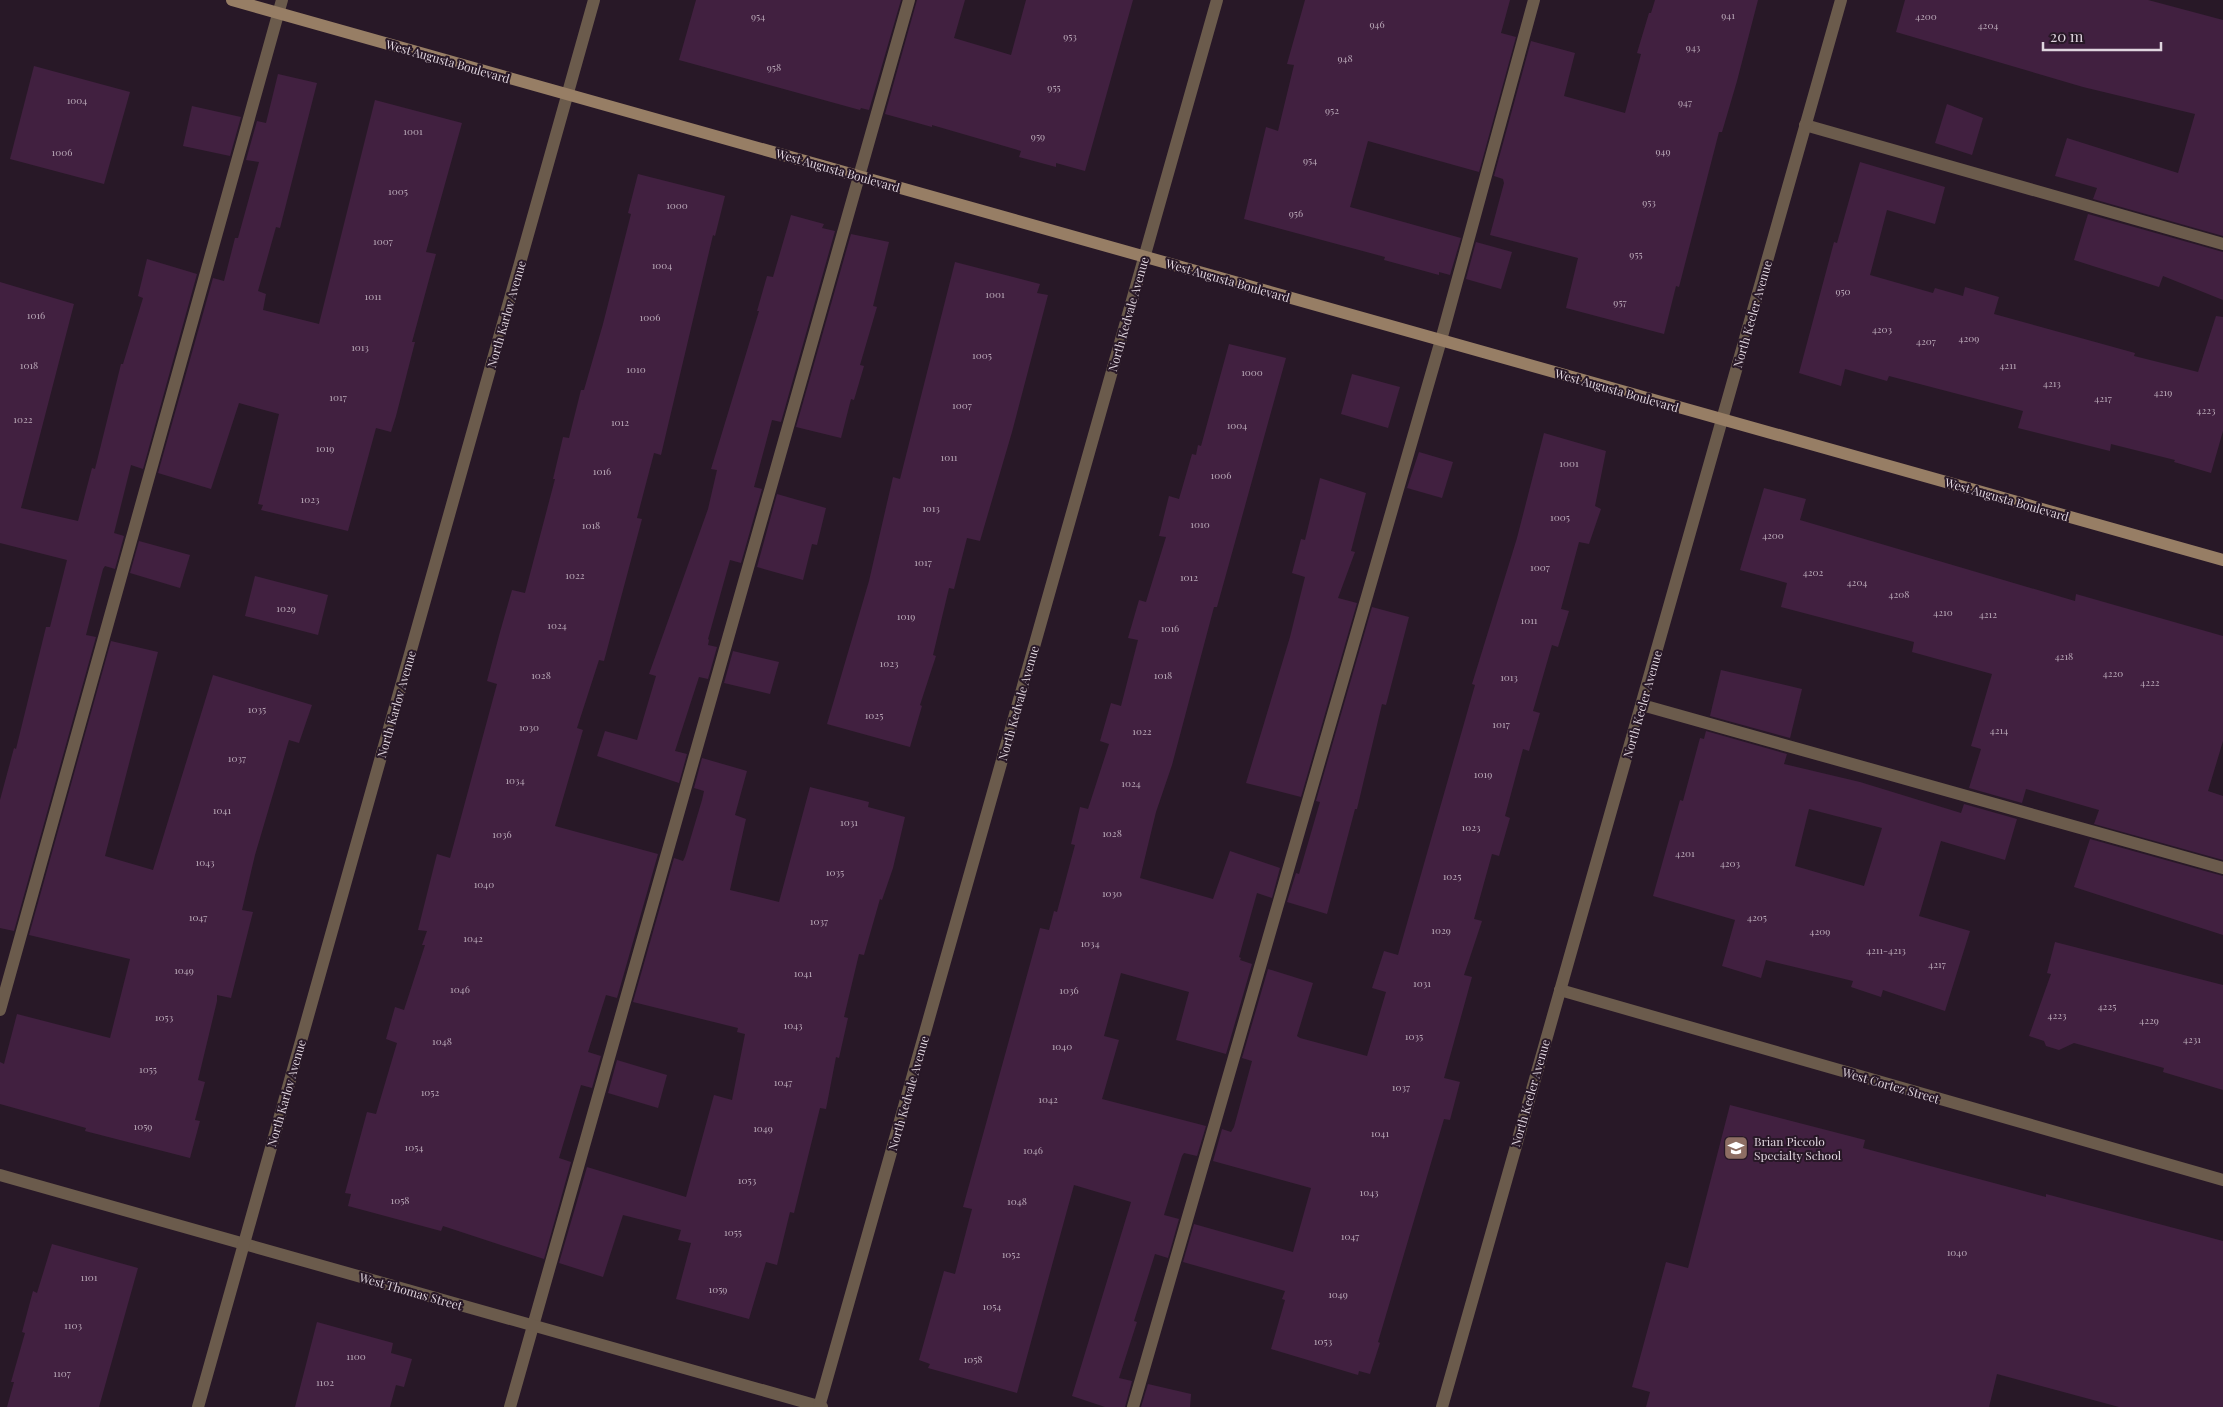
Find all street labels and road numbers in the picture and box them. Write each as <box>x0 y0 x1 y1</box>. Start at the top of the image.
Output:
street label: West Augusta Boulevard <box>383 35 512 86</box>
street label: West Augusta Boulevard <box>773 144 902 195</box>
street label: West Augusta Boulevard <box>1163 254 1292 305</box>
street label: North Kedvale Avenue <box>1104 255 1152 373</box>
street label: North Karlov Avenue <box>483 258 529 370</box>
street label: North Keeler Avenue <box>1729 258 1775 370</box>
street label: West Augusta Boulevard <box>1552 364 1681 415</box>
street label: West Augusta Boulevard <box>1942 473 2071 524</box>
street label: North Kedvale Avenue <box>994 644 1042 762</box>
street label: North Karlov Avenue <box>373 648 419 760</box>
street label: North Keeler Avenue <box>1619 648 1665 760</box>
street label: North Kedvale Avenue <box>884 1034 932 1152</box>
street label: North Karlov Avenue <box>263 1037 309 1149</box>
street label: North Keeler Avenue <box>1507 1037 1553 1149</box>
street label: West Cortez Street <box>1840 1063 1942 1107</box>
street label: West Thomas Street <box>357 1268 465 1314</box>

